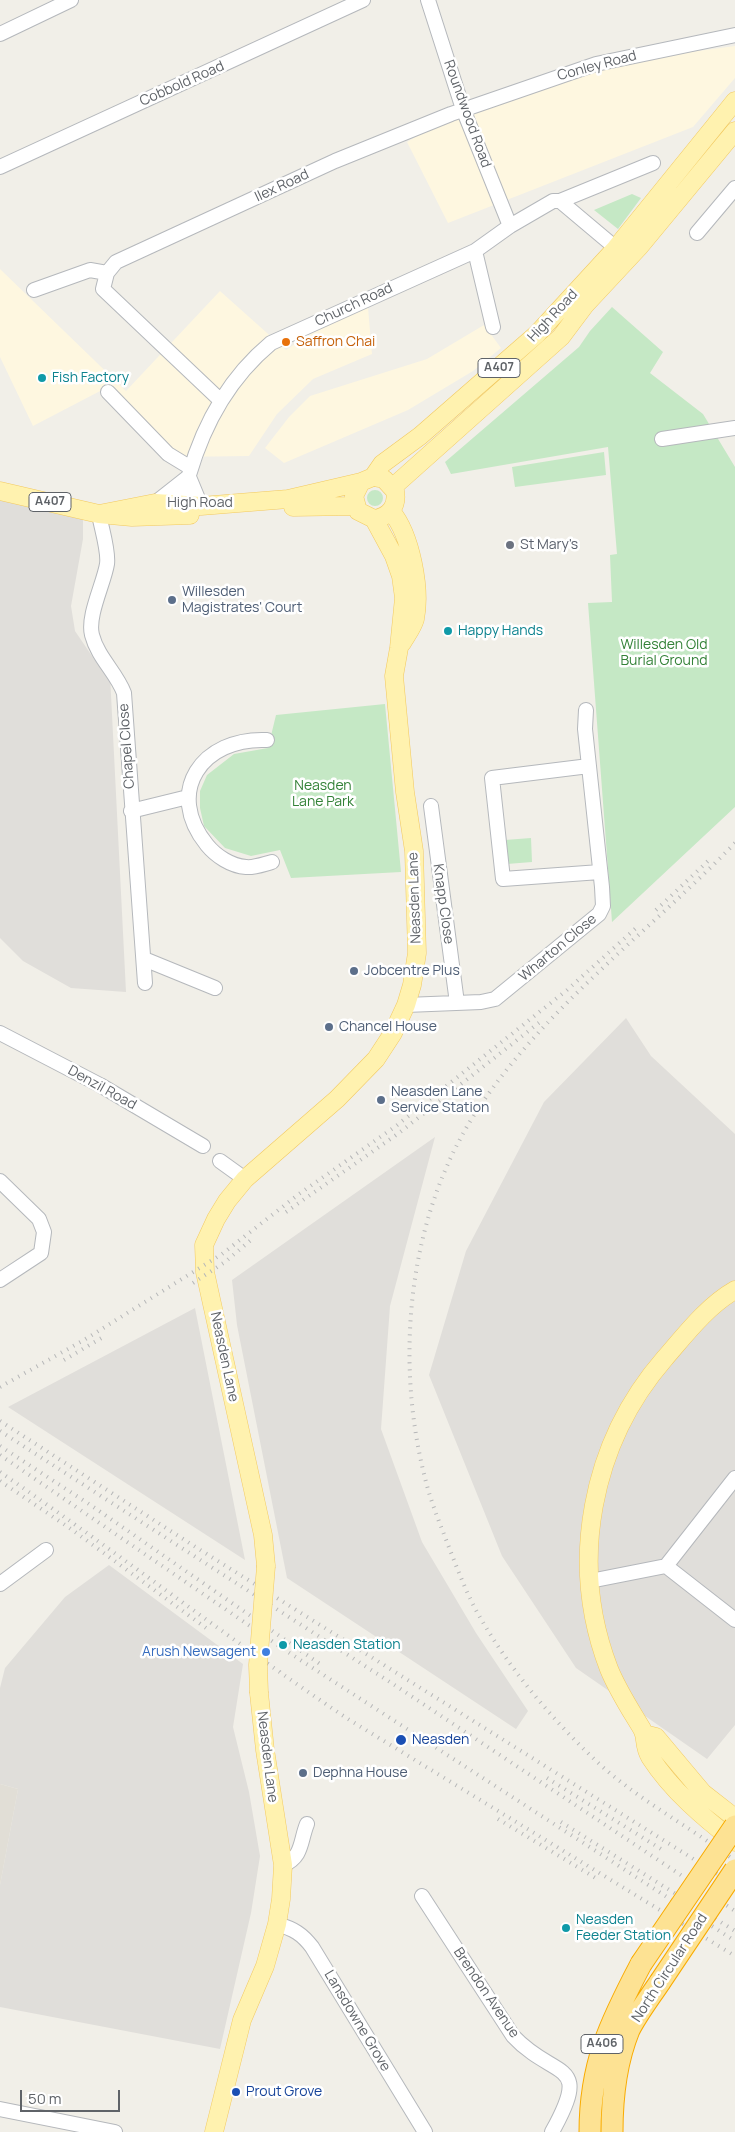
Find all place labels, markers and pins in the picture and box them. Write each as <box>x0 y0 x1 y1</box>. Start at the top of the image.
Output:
place label: Saffron Chai <box>296 334 375 350</box>
marker: Saffron Chai <box>280 336 292 348</box>
place label: Fish Factory <box>52 370 129 386</box>
marker: Fish Factory <box>36 372 48 384</box>
place label: St Mary's <box>520 537 578 553</box>
marker: St Mary's <box>504 539 516 551</box>
place label: Willesden Magistrates' Court <box>182 584 302 616</box>
marker: Willesden Magistrates' Court <box>166 594 178 606</box>
place label: Happy Hands <box>458 623 543 639</box>
marker: Happy Hands <box>442 625 454 637</box>
place label: Jobcentre Plus <box>364 963 460 979</box>
marker: Jobcentre Plus <box>348 965 360 977</box>
place label: Chancel House <box>339 1019 437 1035</box>
marker: Chancel House <box>323 1021 335 1033</box>
place label: Neasden Lane Service Station <box>391 1084 489 1116</box>
marker: Neasden Lane Service Station <box>375 1094 387 1106</box>
place label: Neasden Station <box>293 1637 401 1653</box>
marker: Neasden Station <box>277 1639 289 1651</box>
place label: Arush Newsagent <box>142 1644 256 1660</box>
marker: Arush Newsagent <box>260 1646 272 1658</box>
place label: Neasden <box>412 1732 469 1748</box>
marker: Neasden <box>394 1733 408 1747</box>
place label: Dephna House <box>313 1765 408 1781</box>
marker: Dephna House <box>297 1767 309 1779</box>
place label: Neasden Feeder Station <box>576 1912 671 1944</box>
marker: Neasden Feeder Station <box>560 1922 572 1934</box>
place label: Prout Grove <box>246 2084 322 2100</box>
marker: Prout Grove <box>230 2086 242 2098</box>

